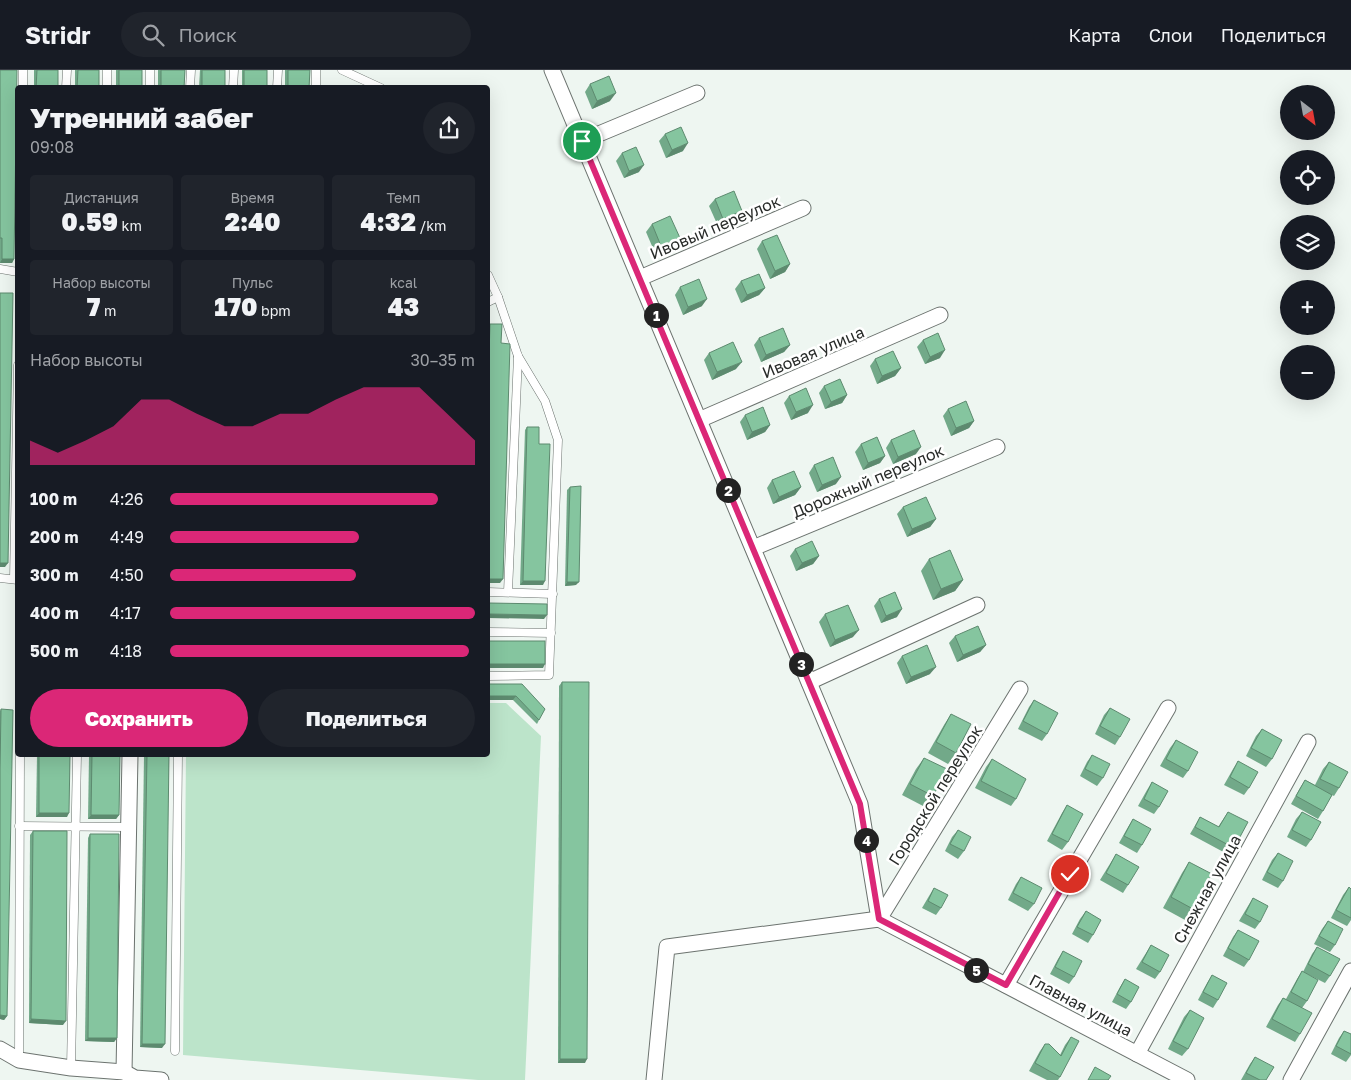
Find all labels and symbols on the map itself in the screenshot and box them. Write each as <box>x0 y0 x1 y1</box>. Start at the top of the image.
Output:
north arrow <box>1280 85 1335 140</box>
pin <box>561 120 603 162</box>
street label: Ивовый переулок <box>647 190 783 264</box>
pin: 1 <box>644 302 668 328</box>
street label: Ивовая улица <box>759 322 867 382</box>
street label: Дорожный переулок <box>789 440 947 522</box>
pin: 2 <box>716 478 740 502</box>
pin: 3 <box>788 652 814 676</box>
street label: Городской переулок <box>884 721 986 869</box>
pin: 4 <box>854 828 878 852</box>
street label: Снежная улица <box>1169 831 1245 947</box>
pin <box>1049 853 1091 895</box>
pin: 5 <box>964 958 988 982</box>
street label: Главная улица <box>1026 970 1136 1040</box>

